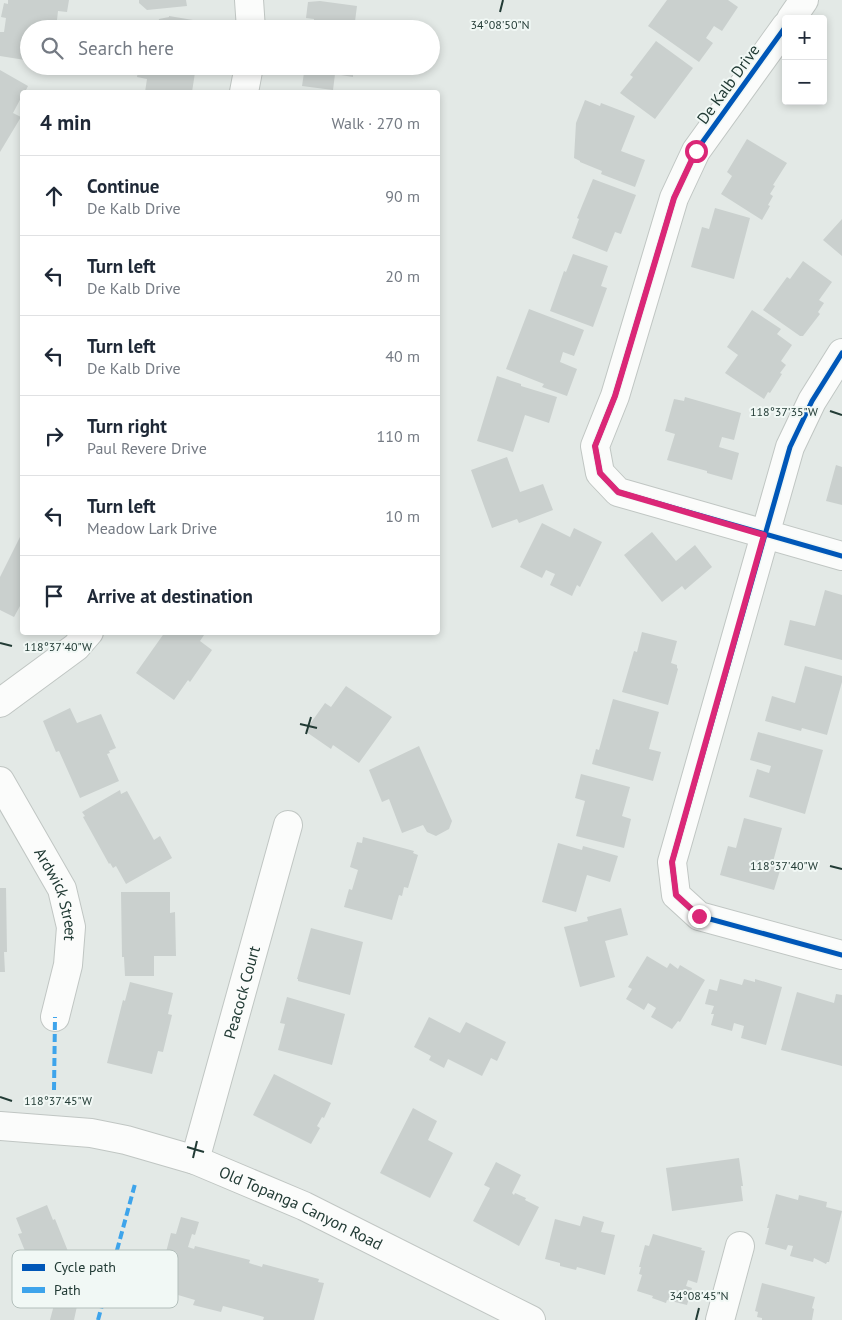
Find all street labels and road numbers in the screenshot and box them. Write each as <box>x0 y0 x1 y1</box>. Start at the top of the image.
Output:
street label: De Kalb Drive <box>692 40 764 128</box>
street label: Ardwick Street <box>30 844 81 942</box>
street label: Peacock Court <box>219 943 264 1041</box>
street label: Old Topanga Canyon Road <box>216 1161 386 1254</box>

